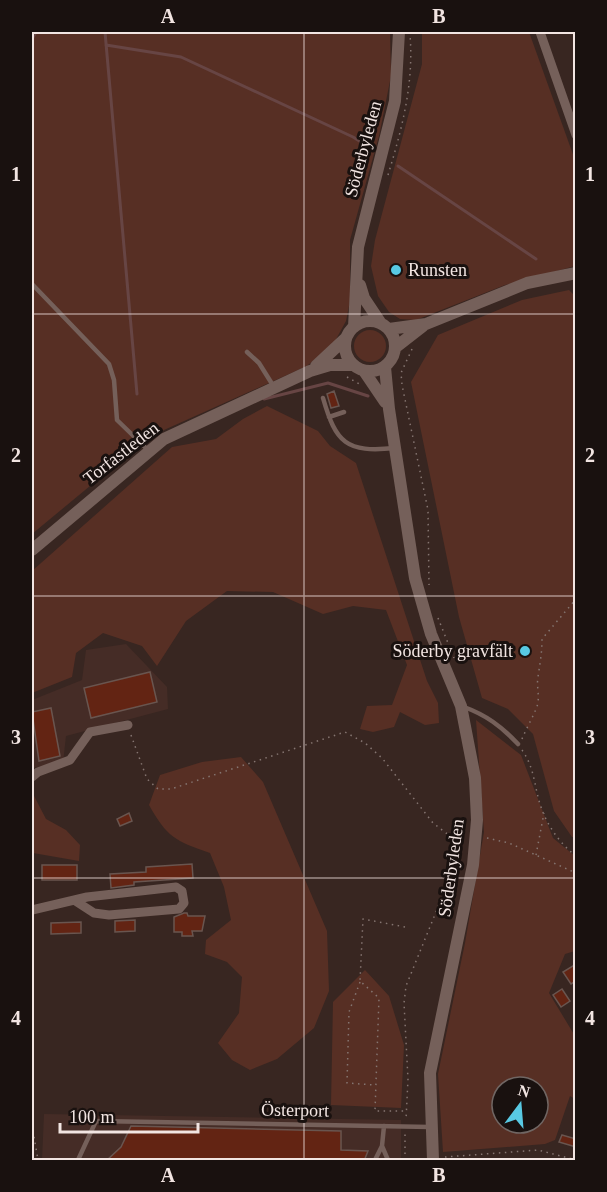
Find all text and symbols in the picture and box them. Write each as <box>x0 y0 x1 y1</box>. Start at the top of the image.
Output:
text: A <box>161 5 176 27</box>
text: B <box>432 5 446 27</box>
street label: Söderbyleden <box>341 99 385 199</box>
text: 1 <box>11 163 21 185</box>
text: 1 <box>585 163 595 185</box>
place label: Runsten <box>408 260 467 280</box>
marker: Runsten <box>389 263 403 277</box>
street label: Torfastleden <box>79 418 163 488</box>
text: 2 <box>11 444 21 466</box>
text: 2 <box>585 444 595 466</box>
place label: Söderby gravfält <box>393 641 513 661</box>
marker: Söderby gravfält <box>518 644 532 658</box>
text: 3 <box>11 726 21 748</box>
text: 3 <box>585 726 595 748</box>
street label: Söderbyleden <box>434 818 468 918</box>
text: 4 <box>11 1007 21 1029</box>
text: 4 <box>585 1007 595 1029</box>
north arrow <box>490 1075 550 1135</box>
text: N <box>516 1081 532 1101</box>
scale bar <box>60 1096 198 1134</box>
street label: Österport <box>261 1099 329 1121</box>
text: 100 m <box>69 1107 115 1127</box>
text: A <box>161 1164 176 1186</box>
text: B <box>432 1164 446 1186</box>

